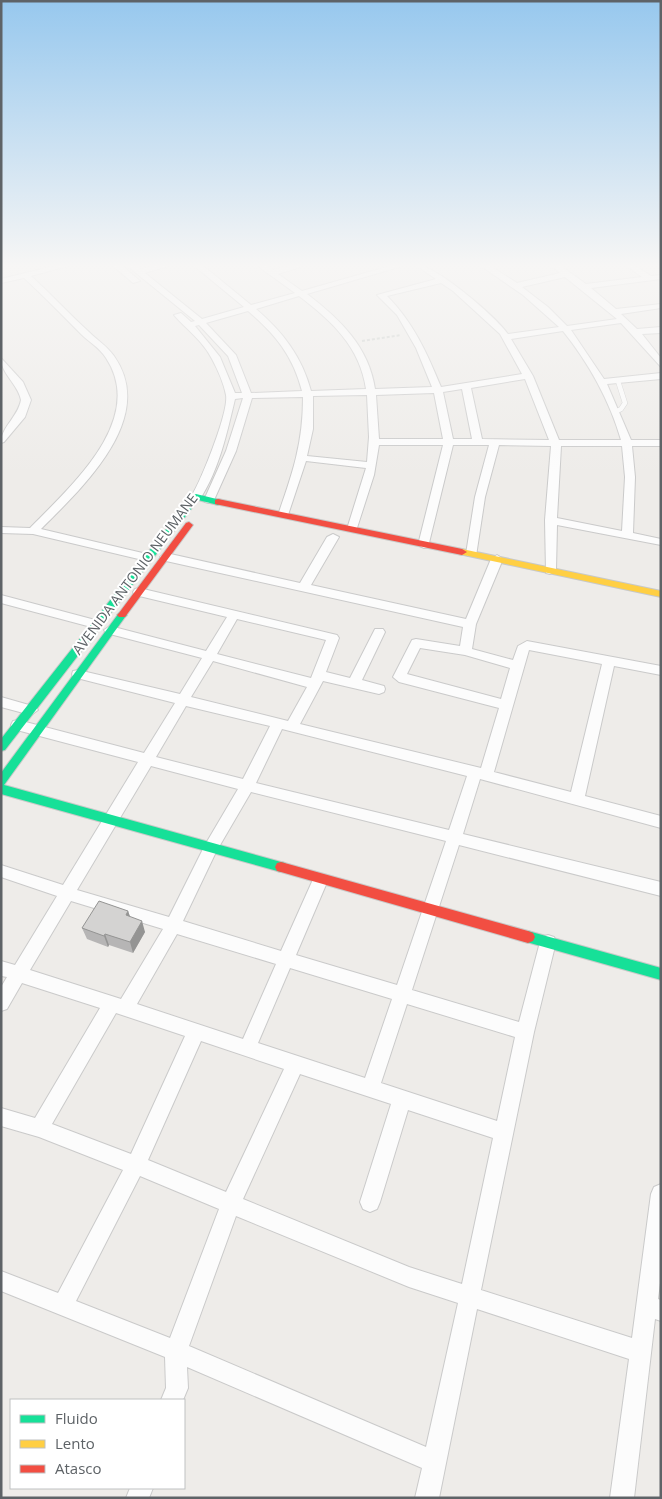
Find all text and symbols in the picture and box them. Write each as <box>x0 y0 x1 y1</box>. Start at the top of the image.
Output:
street label: AVENIDA ANTONIO NEUMANE <box>68 489 202 658</box>
legend <box>10 1399 185 1489</box>
text: Fluido <box>55 1408 98 1428</box>
text: Lento <box>55 1433 95 1453</box>
text: Atasco <box>55 1458 102 1478</box>

